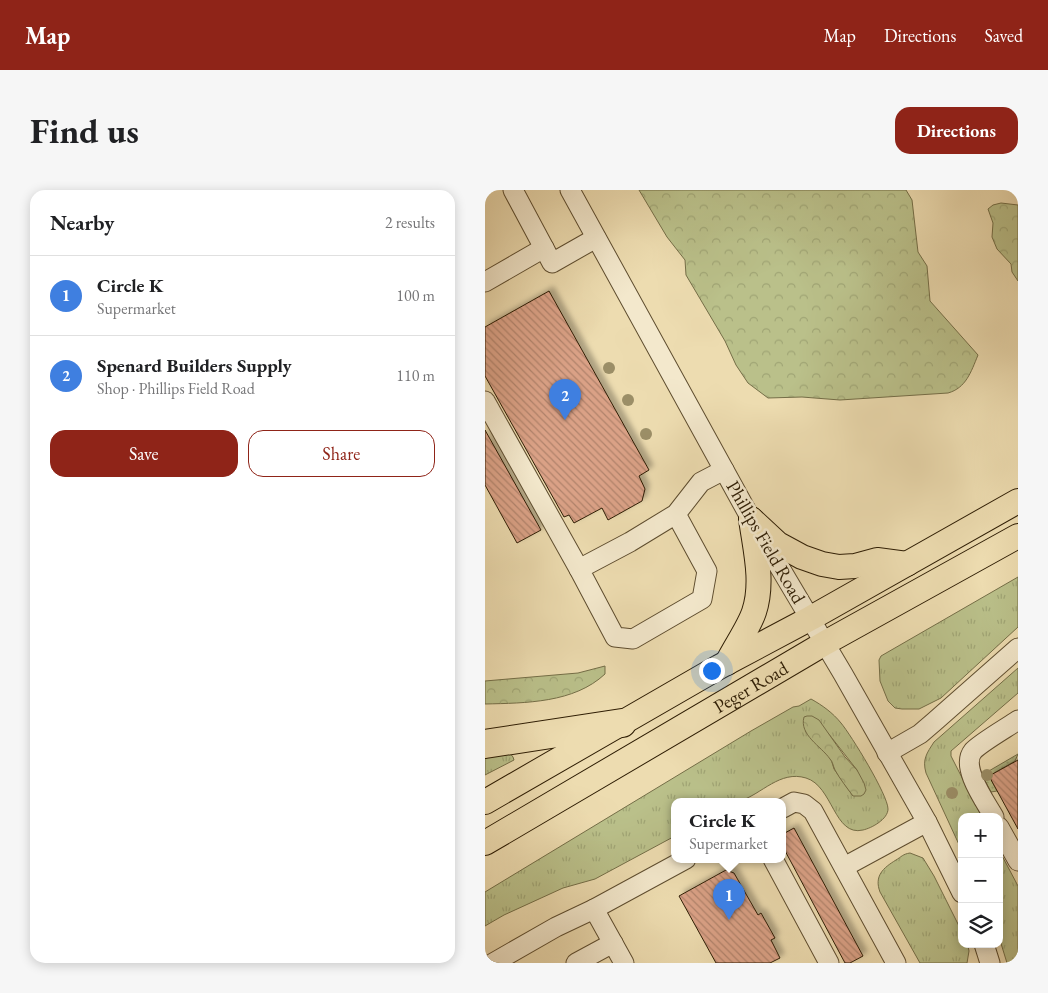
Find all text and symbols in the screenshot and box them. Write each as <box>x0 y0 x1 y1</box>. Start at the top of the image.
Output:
text: Map <box>25 20 70 51</box>
text: Map <box>824 24 856 47</box>
text: Directions <box>884 24 956 47</box>
text: Saved <box>984 24 1023 47</box>
button: Directions <box>895 107 1018 154</box>
text: Find us <box>30 108 139 153</box>
text: Nearby <box>50 209 114 236</box>
text: 2 results <box>385 212 435 233</box>
text: Circle K <box>97 273 163 298</box>
text: 1 <box>62 285 70 306</box>
text: 100 m <box>396 285 435 306</box>
text: Supermarket <box>97 298 176 319</box>
text: Spenard Builders Supply <box>97 353 292 378</box>
text: 2 <box>62 365 70 386</box>
text: 110 m <box>396 365 435 386</box>
text: Shop · Phillips Field Road <box>97 378 255 399</box>
pin: 2 <box>549 379 581 420</box>
button: Save <box>50 430 238 477</box>
button: Share <box>248 430 435 477</box>
street label: Phillips Field Road <box>721 476 812 608</box>
street label: Peger Road <box>709 655 793 719</box>
your location <box>699 658 725 684</box>
popup <box>671 798 786 863</box>
text: Circle K <box>689 808 756 833</box>
map controls <box>958 813 1003 948</box>
button: + <box>958 813 1003 858</box>
text: Supermarket <box>689 833 768 854</box>
button: − <box>958 858 1003 903</box>
pin: 1 <box>713 879 745 920</box>
button: layers <box>958 903 1003 948</box>

